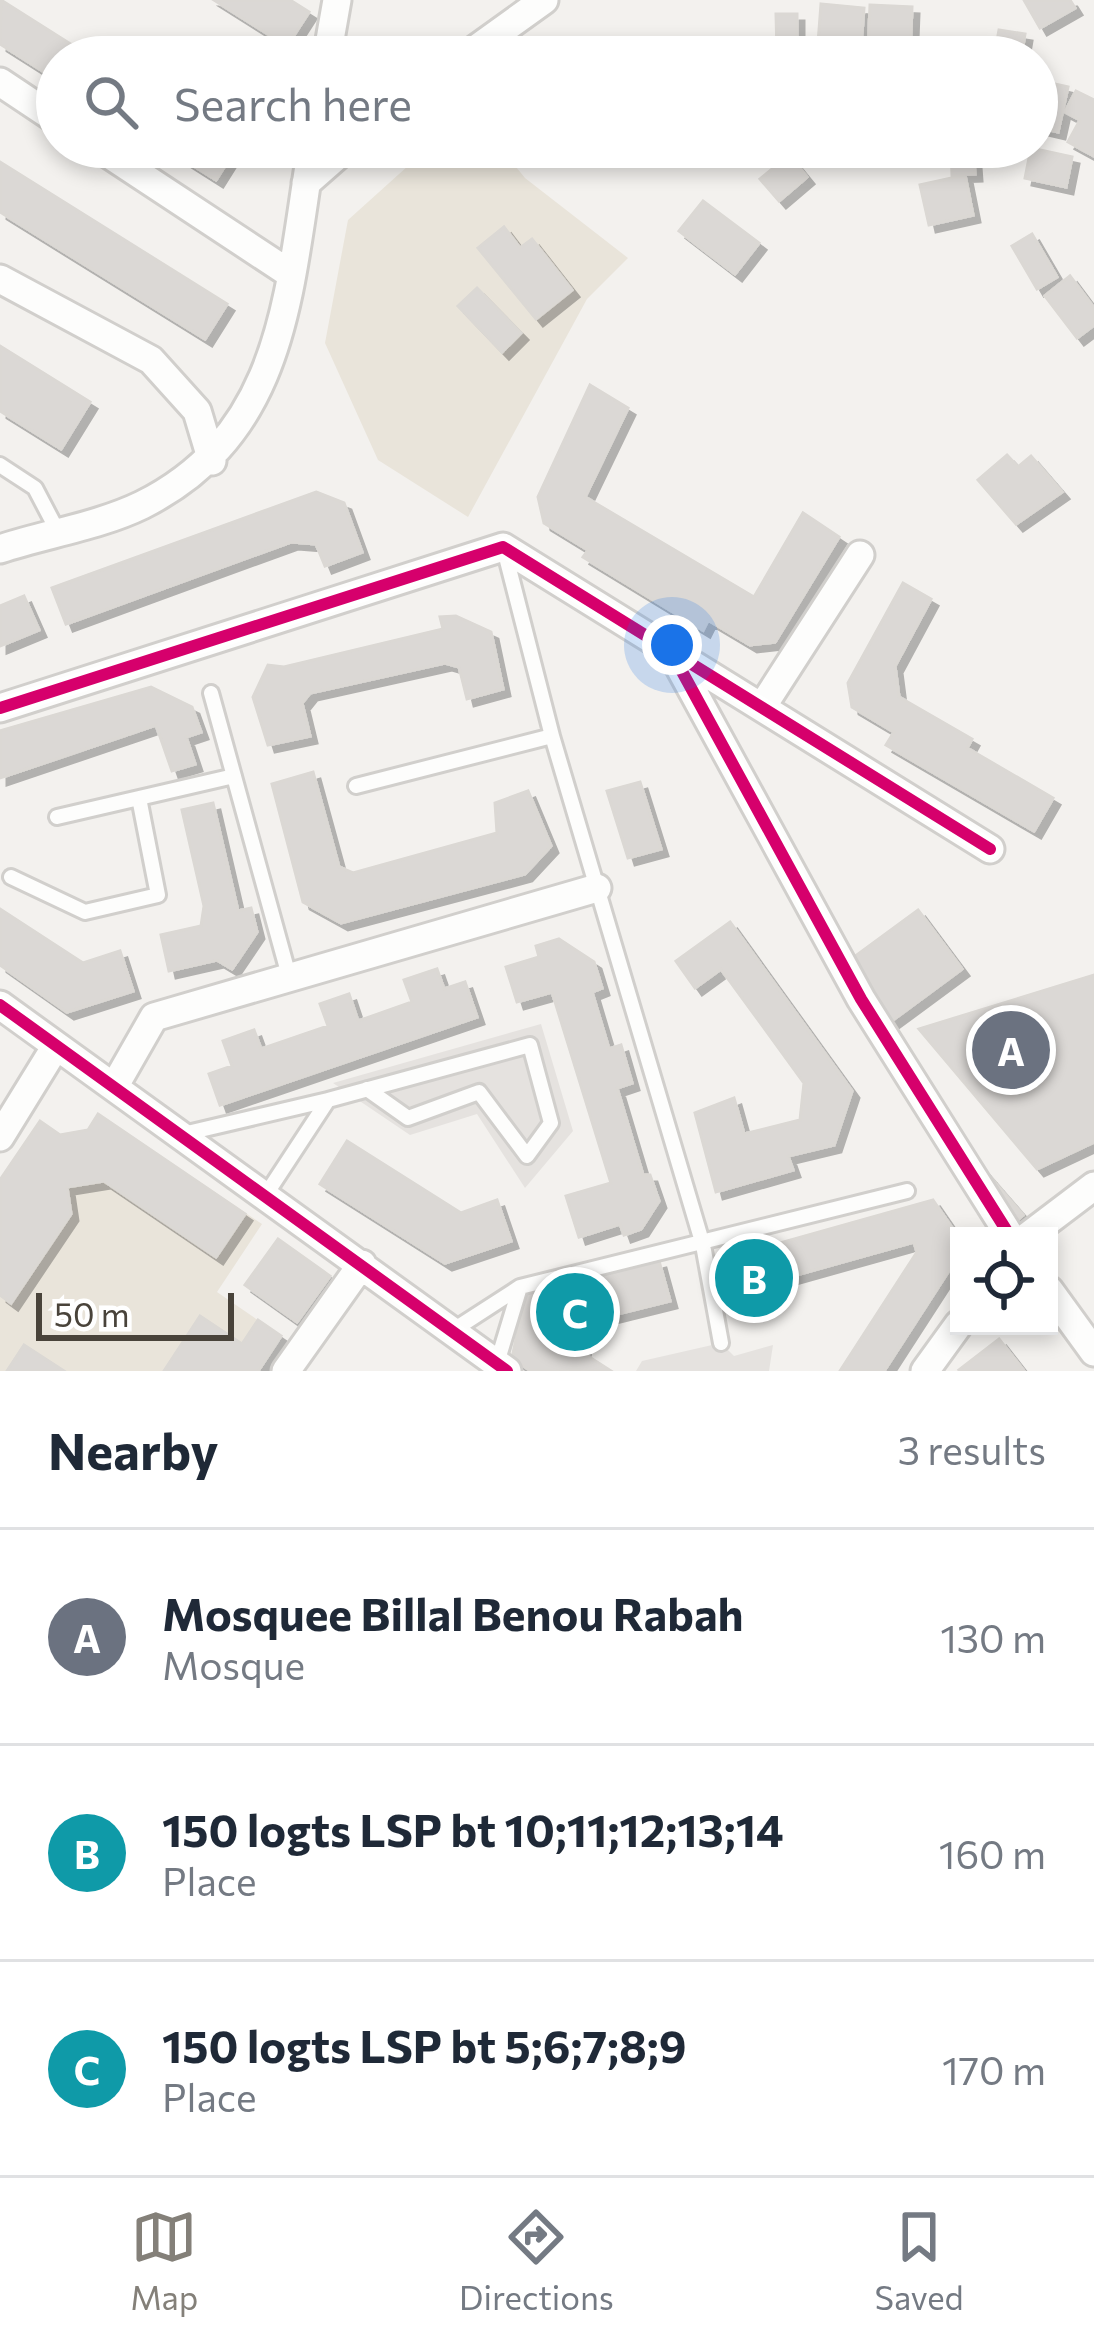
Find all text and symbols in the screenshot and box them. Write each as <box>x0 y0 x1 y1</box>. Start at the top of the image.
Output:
search box <box>36 36 1058 168</box>
icon: search <box>78 69 144 135</box>
text: Search here <box>174 75 412 130</box>
your location <box>642 615 702 675</box>
pin: A <box>972 1005 1050 1095</box>
map controls <box>950 1227 1058 1335</box>
button: locate <box>950 1227 1058 1335</box>
pin: B <box>715 1233 793 1323</box>
pin: C <box>536 1267 614 1357</box>
scale bar <box>36 1287 234 1340</box>
text: 50 m <box>54 1293 130 1334</box>
text: Nearby <box>48 1418 218 1481</box>
text: 3 results <box>898 1425 1046 1473</box>
text: Mosquee Billal Benou Rabah <box>162 1585 744 1640</box>
text: A <box>73 1613 101 1661</box>
text: 130 m <box>940 1613 1046 1661</box>
text: Mosque <box>162 1640 305 1688</box>
text: 150 logts LSP bt 10;11;12;13;14 <box>162 1801 784 1856</box>
text: B <box>74 1829 100 1877</box>
text: 160 m <box>939 1829 1046 1877</box>
text: Place <box>162 1856 257 1904</box>
text: 150 logts LSP bt 5;6;7;8;9 <box>162 2017 687 2072</box>
text: C <box>74 2045 100 2093</box>
text: 170 m <box>942 2045 1046 2093</box>
text: Place <box>162 2072 257 2120</box>
tab: Map <box>130 2204 198 2317</box>
tab: Directions <box>459 2204 614 2317</box>
tab: Saved <box>875 2204 964 2317</box>

